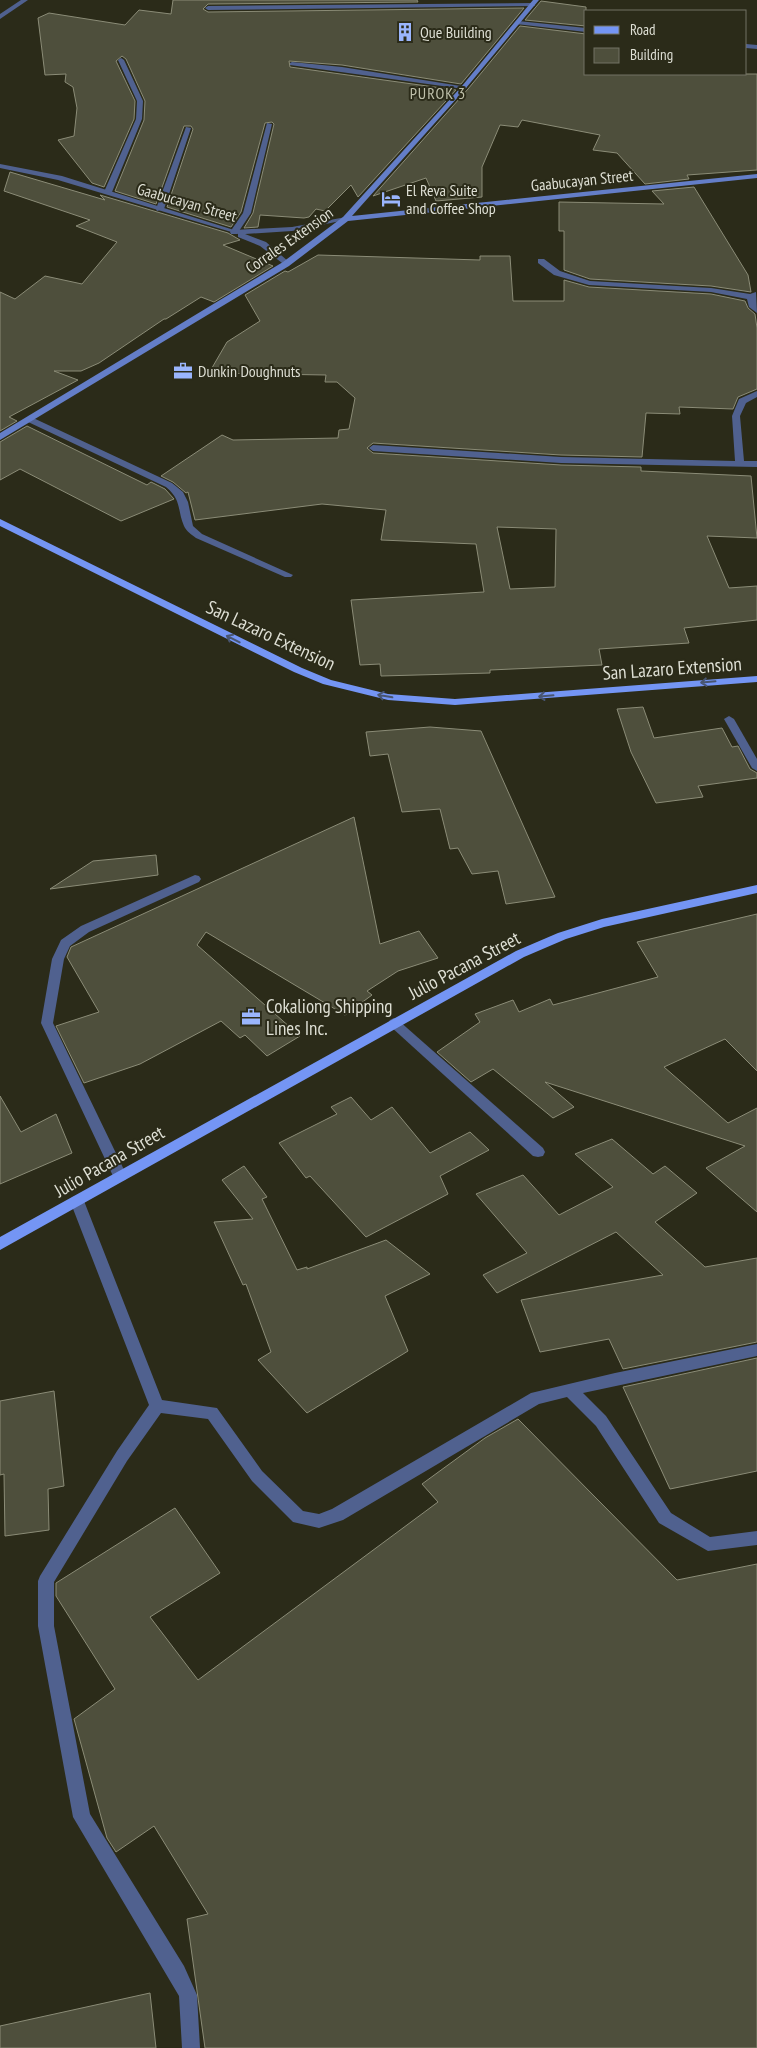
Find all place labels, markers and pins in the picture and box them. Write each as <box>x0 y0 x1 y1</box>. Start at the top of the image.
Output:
building icon: Que Building <box>394 21 416 43</box>
place label: Que Building <box>420 22 492 42</box>
place label: El Reva Suite and Coffee Shop <box>406 180 496 218</box>
hotel icon: El Reva Suite and Coffee Shop <box>380 188 402 210</box>
office icon: Dunkin Doughnuts <box>172 360 194 382</box>
place label: Dunkin Doughnuts <box>198 361 300 381</box>
place label: Cokaliong Shipping Lines Inc. <box>266 994 393 1040</box>
office icon: Cokaliong Shipping Lines Inc. <box>240 1006 262 1028</box>

